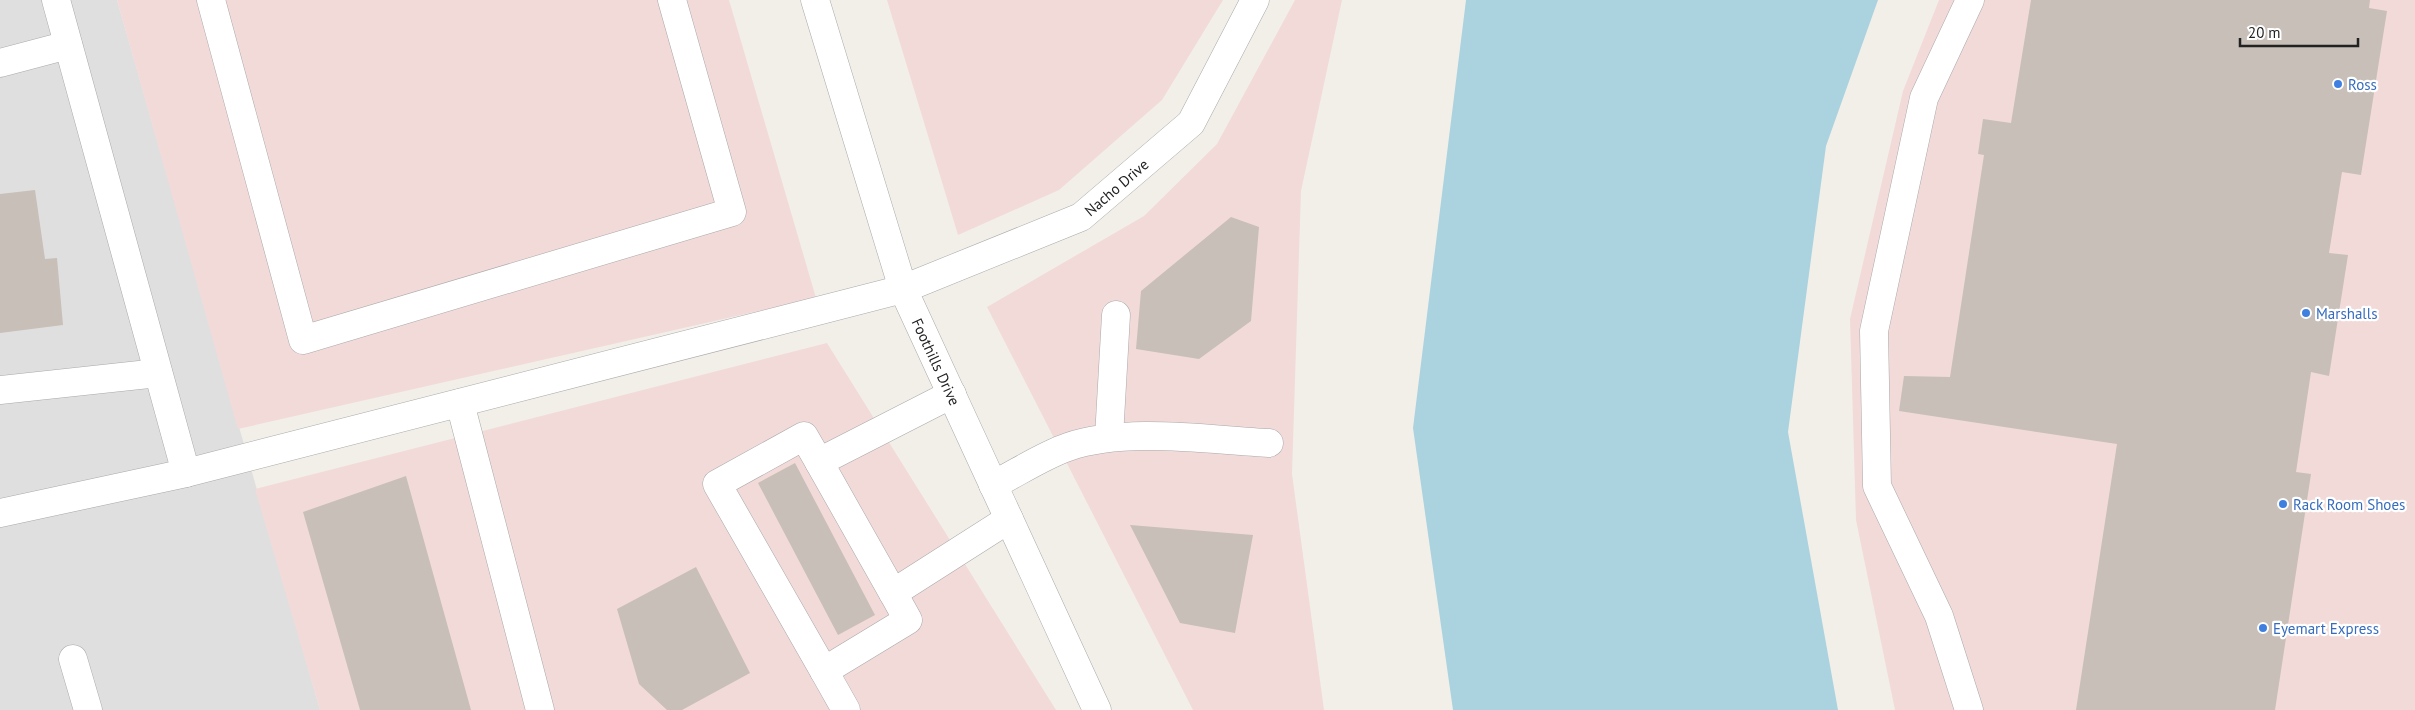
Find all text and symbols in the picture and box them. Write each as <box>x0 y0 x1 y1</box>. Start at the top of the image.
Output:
scale bar <box>2240 15 2358 47</box>
text: 20 m <box>2248 23 2281 42</box>
place label: Ross <box>2348 75 2377 94</box>
marker: Ross <box>2332 78 2344 90</box>
street label: Nacho Drive <box>1080 154 1152 220</box>
place label: Marshalls <box>2316 304 2377 323</box>
marker: Marshalls <box>2300 307 2312 319</box>
street label: Foothills Drive <box>908 315 965 408</box>
place label: Rack Room Shoes <box>2293 495 2405 514</box>
marker: Rack Room Shoes <box>2277 498 2289 510</box>
place label: Eyemart Express <box>2273 619 2379 638</box>
marker: Eyemart Express <box>2257 622 2269 634</box>

